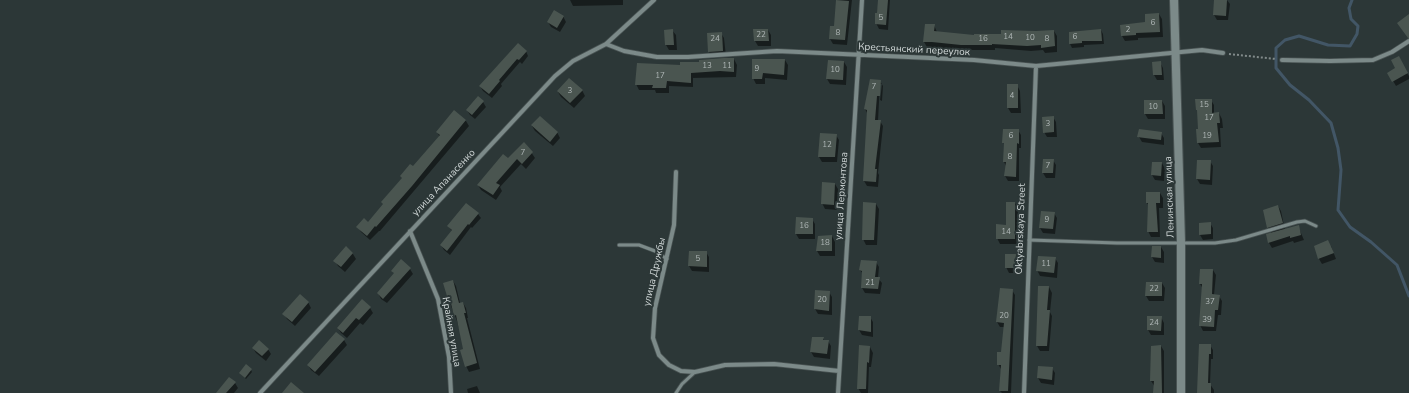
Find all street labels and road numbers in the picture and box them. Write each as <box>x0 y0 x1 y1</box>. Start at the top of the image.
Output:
street label: Крестьянский переулок <box>858 41 970 59</box>
street label: улица Апанасенко <box>410 147 478 219</box>
street label: улица Лермонтова <box>833 152 851 240</box>
street label: Ленинская улица <box>1163 156 1177 238</box>
street label: Oktyabrskaya Street <box>1013 183 1029 275</box>
street label: улица Дружбы <box>641 236 669 308</box>
street label: Крайняя улица <box>439 296 463 368</box>

